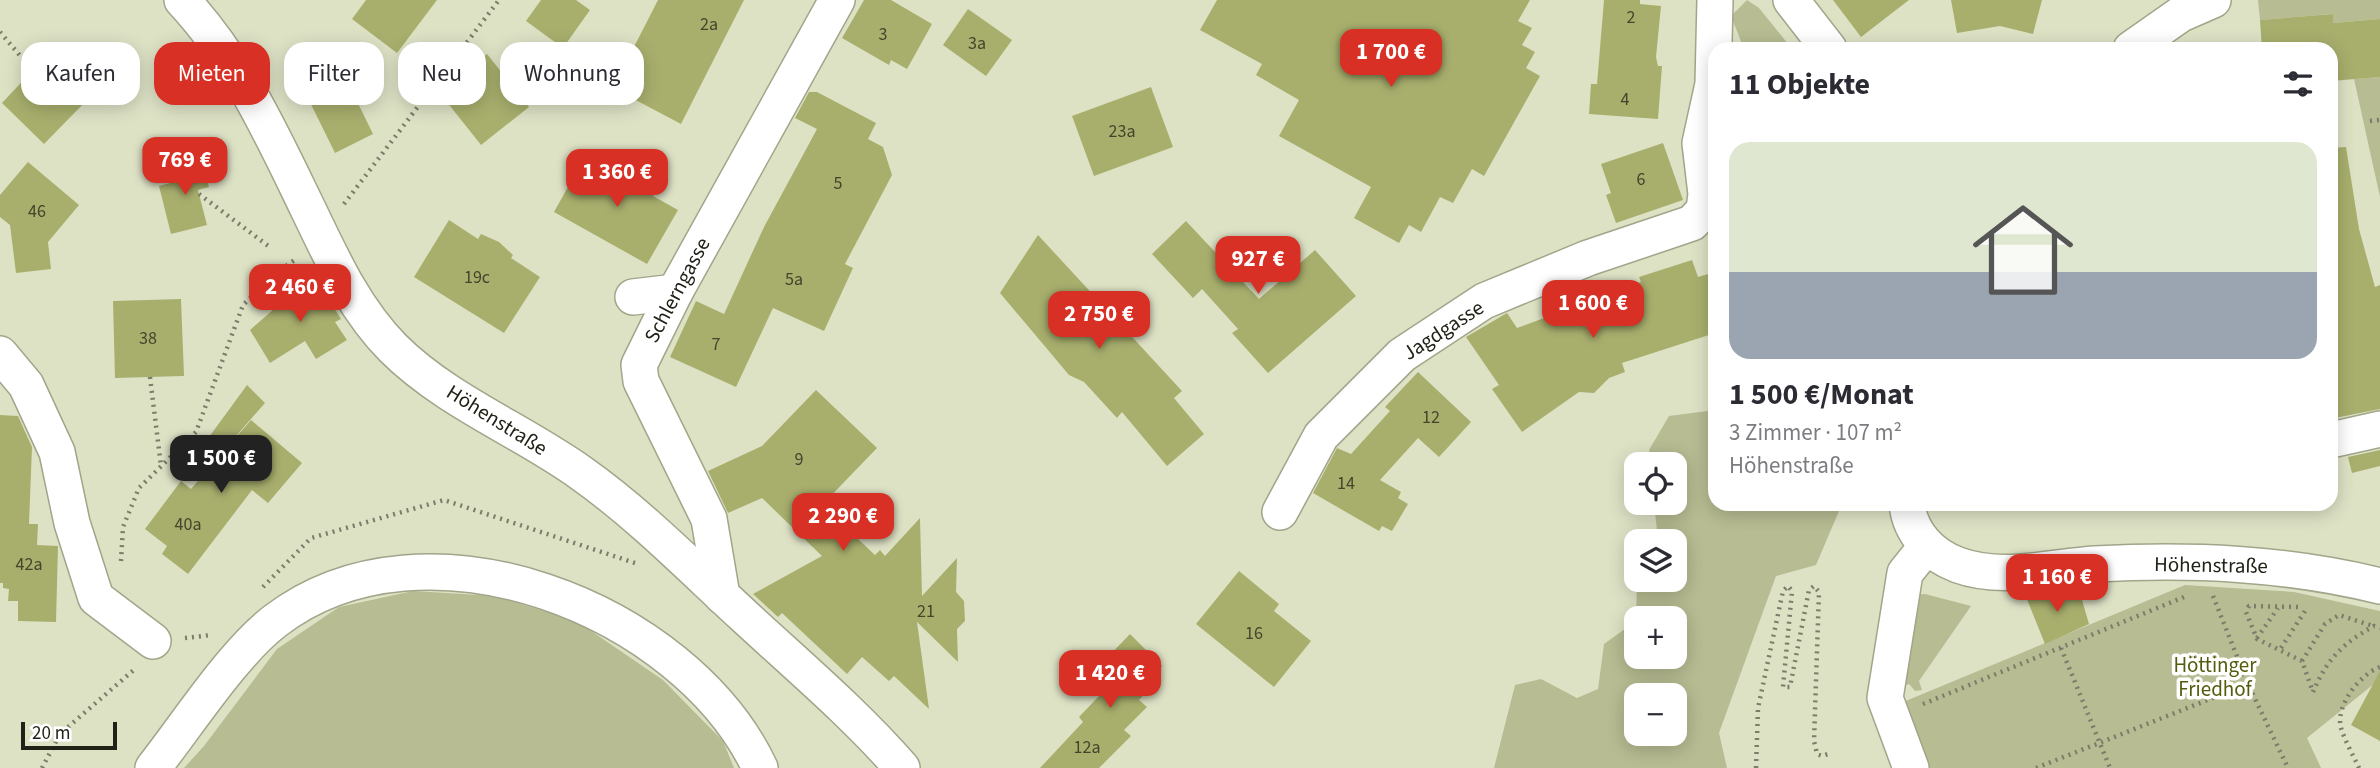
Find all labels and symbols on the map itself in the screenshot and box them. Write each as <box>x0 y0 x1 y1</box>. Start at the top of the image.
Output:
house number: 2 <box>1627 5 1636 30</box>
house number: 2a <box>700 12 718 37</box>
house number: 3 <box>879 22 888 47</box>
pin: 1 700 € <box>1326 29 1456 89</box>
house number: 3a <box>968 31 986 56</box>
house number: 4 <box>1621 87 1630 112</box>
house number: 23a <box>1109 119 1135 144</box>
pin: 769 € <box>136 138 234 197</box>
pin: 1 360 € <box>552 150 682 209</box>
house number: 6 <box>1637 167 1646 192</box>
house number: 5 <box>834 171 843 196</box>
house number: 46 <box>28 199 46 224</box>
street label: Schlerngasse <box>637 232 717 348</box>
pin: 927 € <box>1209 236 1307 296</box>
pin: 2 460 € <box>235 264 365 324</box>
house number: 19c <box>464 265 490 290</box>
house number: 5a <box>785 267 803 292</box>
pin: 1 600 € <box>1528 280 1658 340</box>
pin: 2 750 € <box>1034 292 1164 351</box>
street label: Jagdgasse <box>1396 293 1490 367</box>
house number: 38 <box>139 326 157 351</box>
house number: 7 <box>712 332 721 357</box>
street label: Höhenstraße <box>441 377 553 463</box>
house number: 12 <box>1422 405 1440 430</box>
pin: 1 500 € <box>156 435 286 495</box>
house number: 9 <box>795 447 804 472</box>
house number: 14 <box>1337 471 1355 496</box>
pin: 2 290 € <box>778 494 908 553</box>
house number: 40a <box>175 512 201 537</box>
street label: Höhenstraße <box>2154 549 2268 581</box>
house number: 42a <box>16 552 42 577</box>
pin: 1 160 € <box>1992 554 2122 614</box>
house number: 21 <box>917 599 935 624</box>
house number: 16 <box>1245 621 1263 646</box>
pin: 1 420 € <box>1045 650 1175 710</box>
park label: Höttinger Friedhof <box>2173 650 2257 704</box>
scale bar <box>21 719 117 751</box>
house number: 12a <box>1074 735 1100 760</box>

